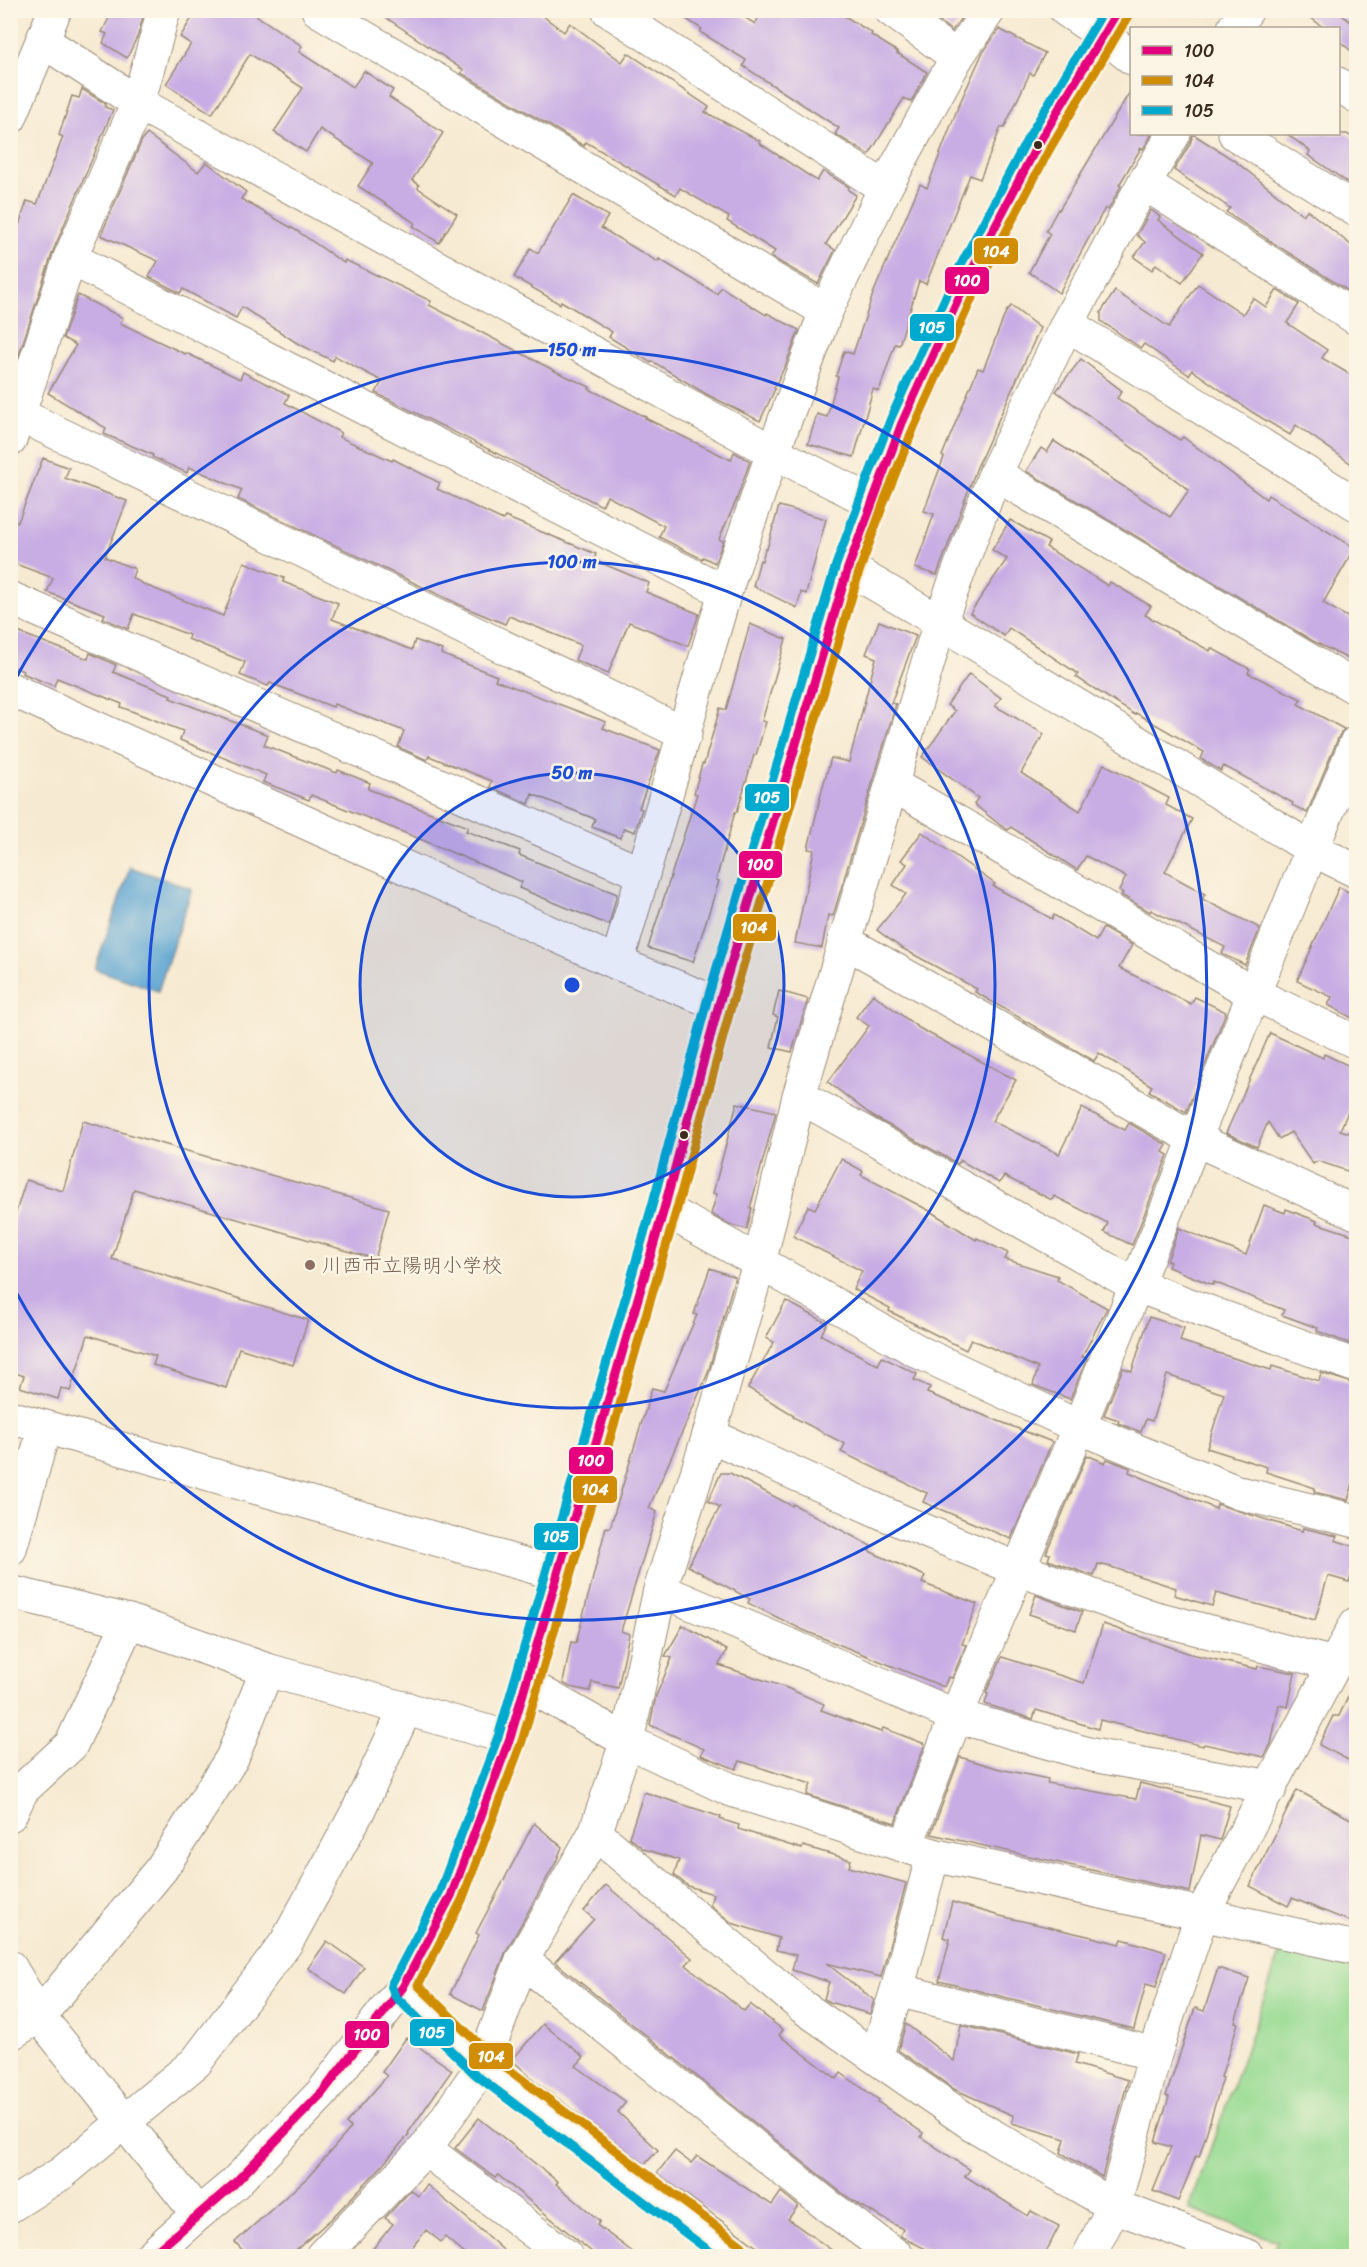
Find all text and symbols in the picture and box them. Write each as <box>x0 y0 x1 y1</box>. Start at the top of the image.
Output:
legend <box>1130 27 1340 135</box>
text: 100 <box>1184 35 1214 67</box>
text: 104 <box>1184 65 1214 97</box>
text: 105 <box>1184 95 1214 127</box>
unlabelled marker <box>1032 139 1044 151</box>
line badge: 104 <box>973 237 1019 265</box>
text: 104 <box>983 237 1009 266</box>
line badge: 100 <box>944 266 990 295</box>
text: 100 <box>953 266 981 295</box>
line badge: 105 <box>909 313 955 342</box>
text: 105 <box>919 313 946 342</box>
text: 150 m <box>548 334 596 366</box>
text: 100 m <box>548 546 597 578</box>
text: 50 m <box>552 757 593 789</box>
line badge: 105 <box>744 783 790 812</box>
text: 105 <box>754 783 781 812</box>
line badge: 100 <box>738 850 783 879</box>
text: 100 <box>746 850 774 879</box>
line badge: 104 <box>732 913 777 942</box>
text: 104 <box>741 913 767 942</box>
centre of rings <box>562 975 582 995</box>
unlabelled marker <box>678 1129 690 1141</box>
place label: 川西市立陽明小学校 <box>322 1248 502 1283</box>
marker: 川西市立陽明小学校 <box>303 1258 317 1272</box>
line badge: 100 <box>568 1446 614 1475</box>
text: 100 <box>577 1446 605 1475</box>
line badge: 104 <box>572 1475 618 1504</box>
text: 104 <box>582 1475 608 1504</box>
line badge: 105 <box>533 1522 579 1551</box>
text: 105 <box>543 1522 570 1551</box>
line badge: 105 <box>409 2018 455 2047</box>
text: 105 <box>419 2018 446 2047</box>
line badge: 100 <box>344 2020 390 2049</box>
text: 100 <box>353 2020 381 2049</box>
line badge: 104 <box>468 2042 514 2070</box>
text: 104 <box>478 2042 504 2071</box>

